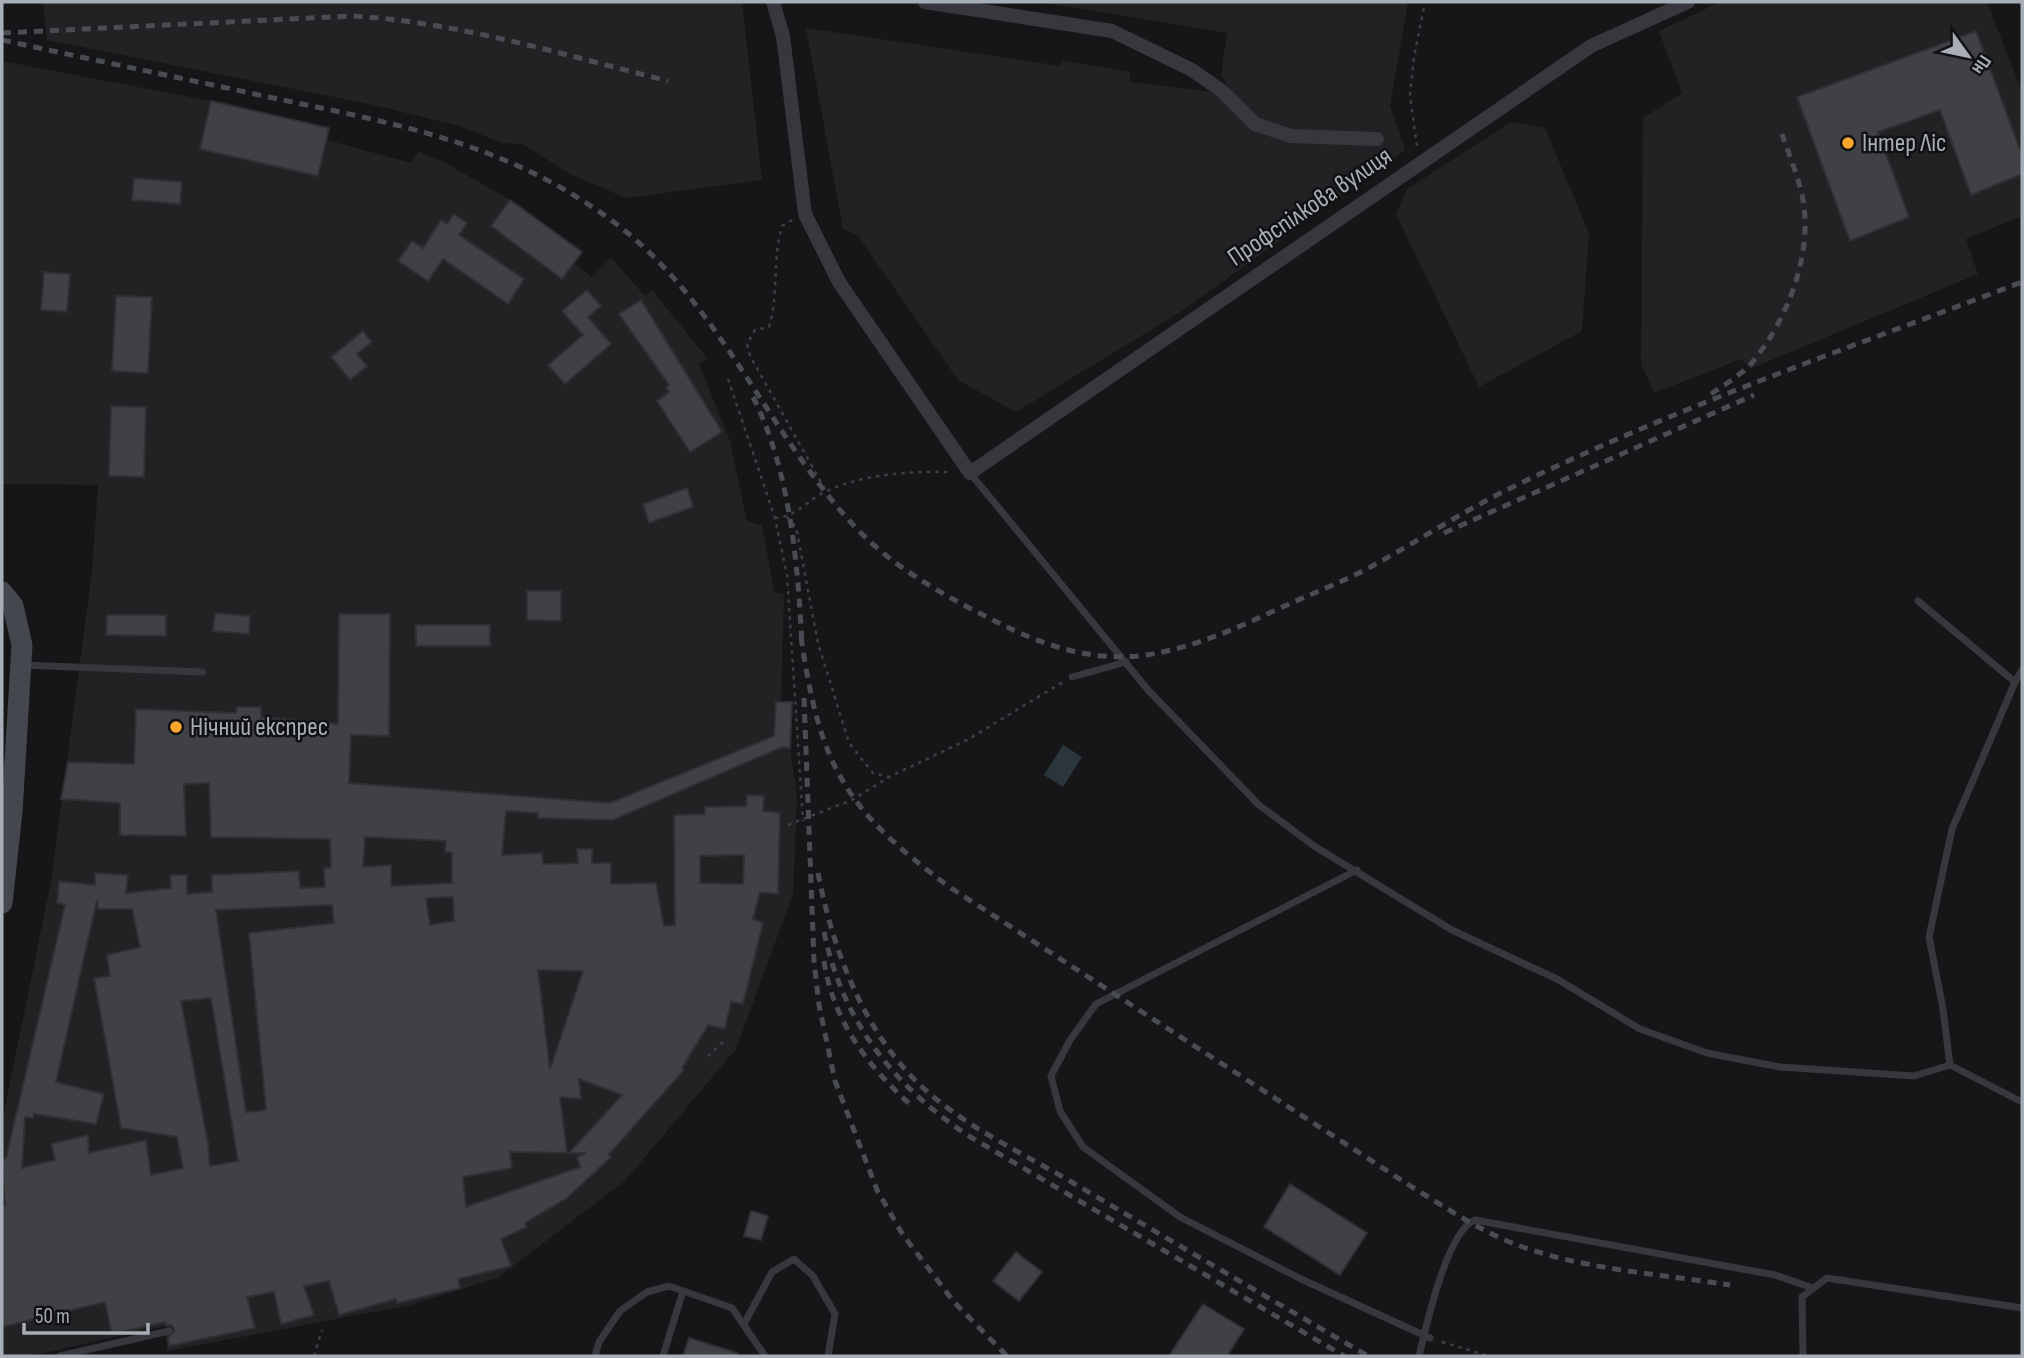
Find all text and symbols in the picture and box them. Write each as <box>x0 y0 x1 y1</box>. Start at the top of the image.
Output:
north arrow <box>1933 21 2003 91</box>
text: Пн <box>1966 50 1996 78</box>
place label: Інтер Ліс <box>1862 128 1946 159</box>
marker: Інтер Ліс <box>1840 135 1856 151</box>
street label: Профспілкова вулиця <box>1222 141 1398 273</box>
place label: Нічний експрес <box>190 712 328 743</box>
marker: Нічний експрес <box>168 719 184 735</box>
scale bar <box>24 1292 149 1336</box>
text: 50 m <box>35 1304 70 1329</box>

